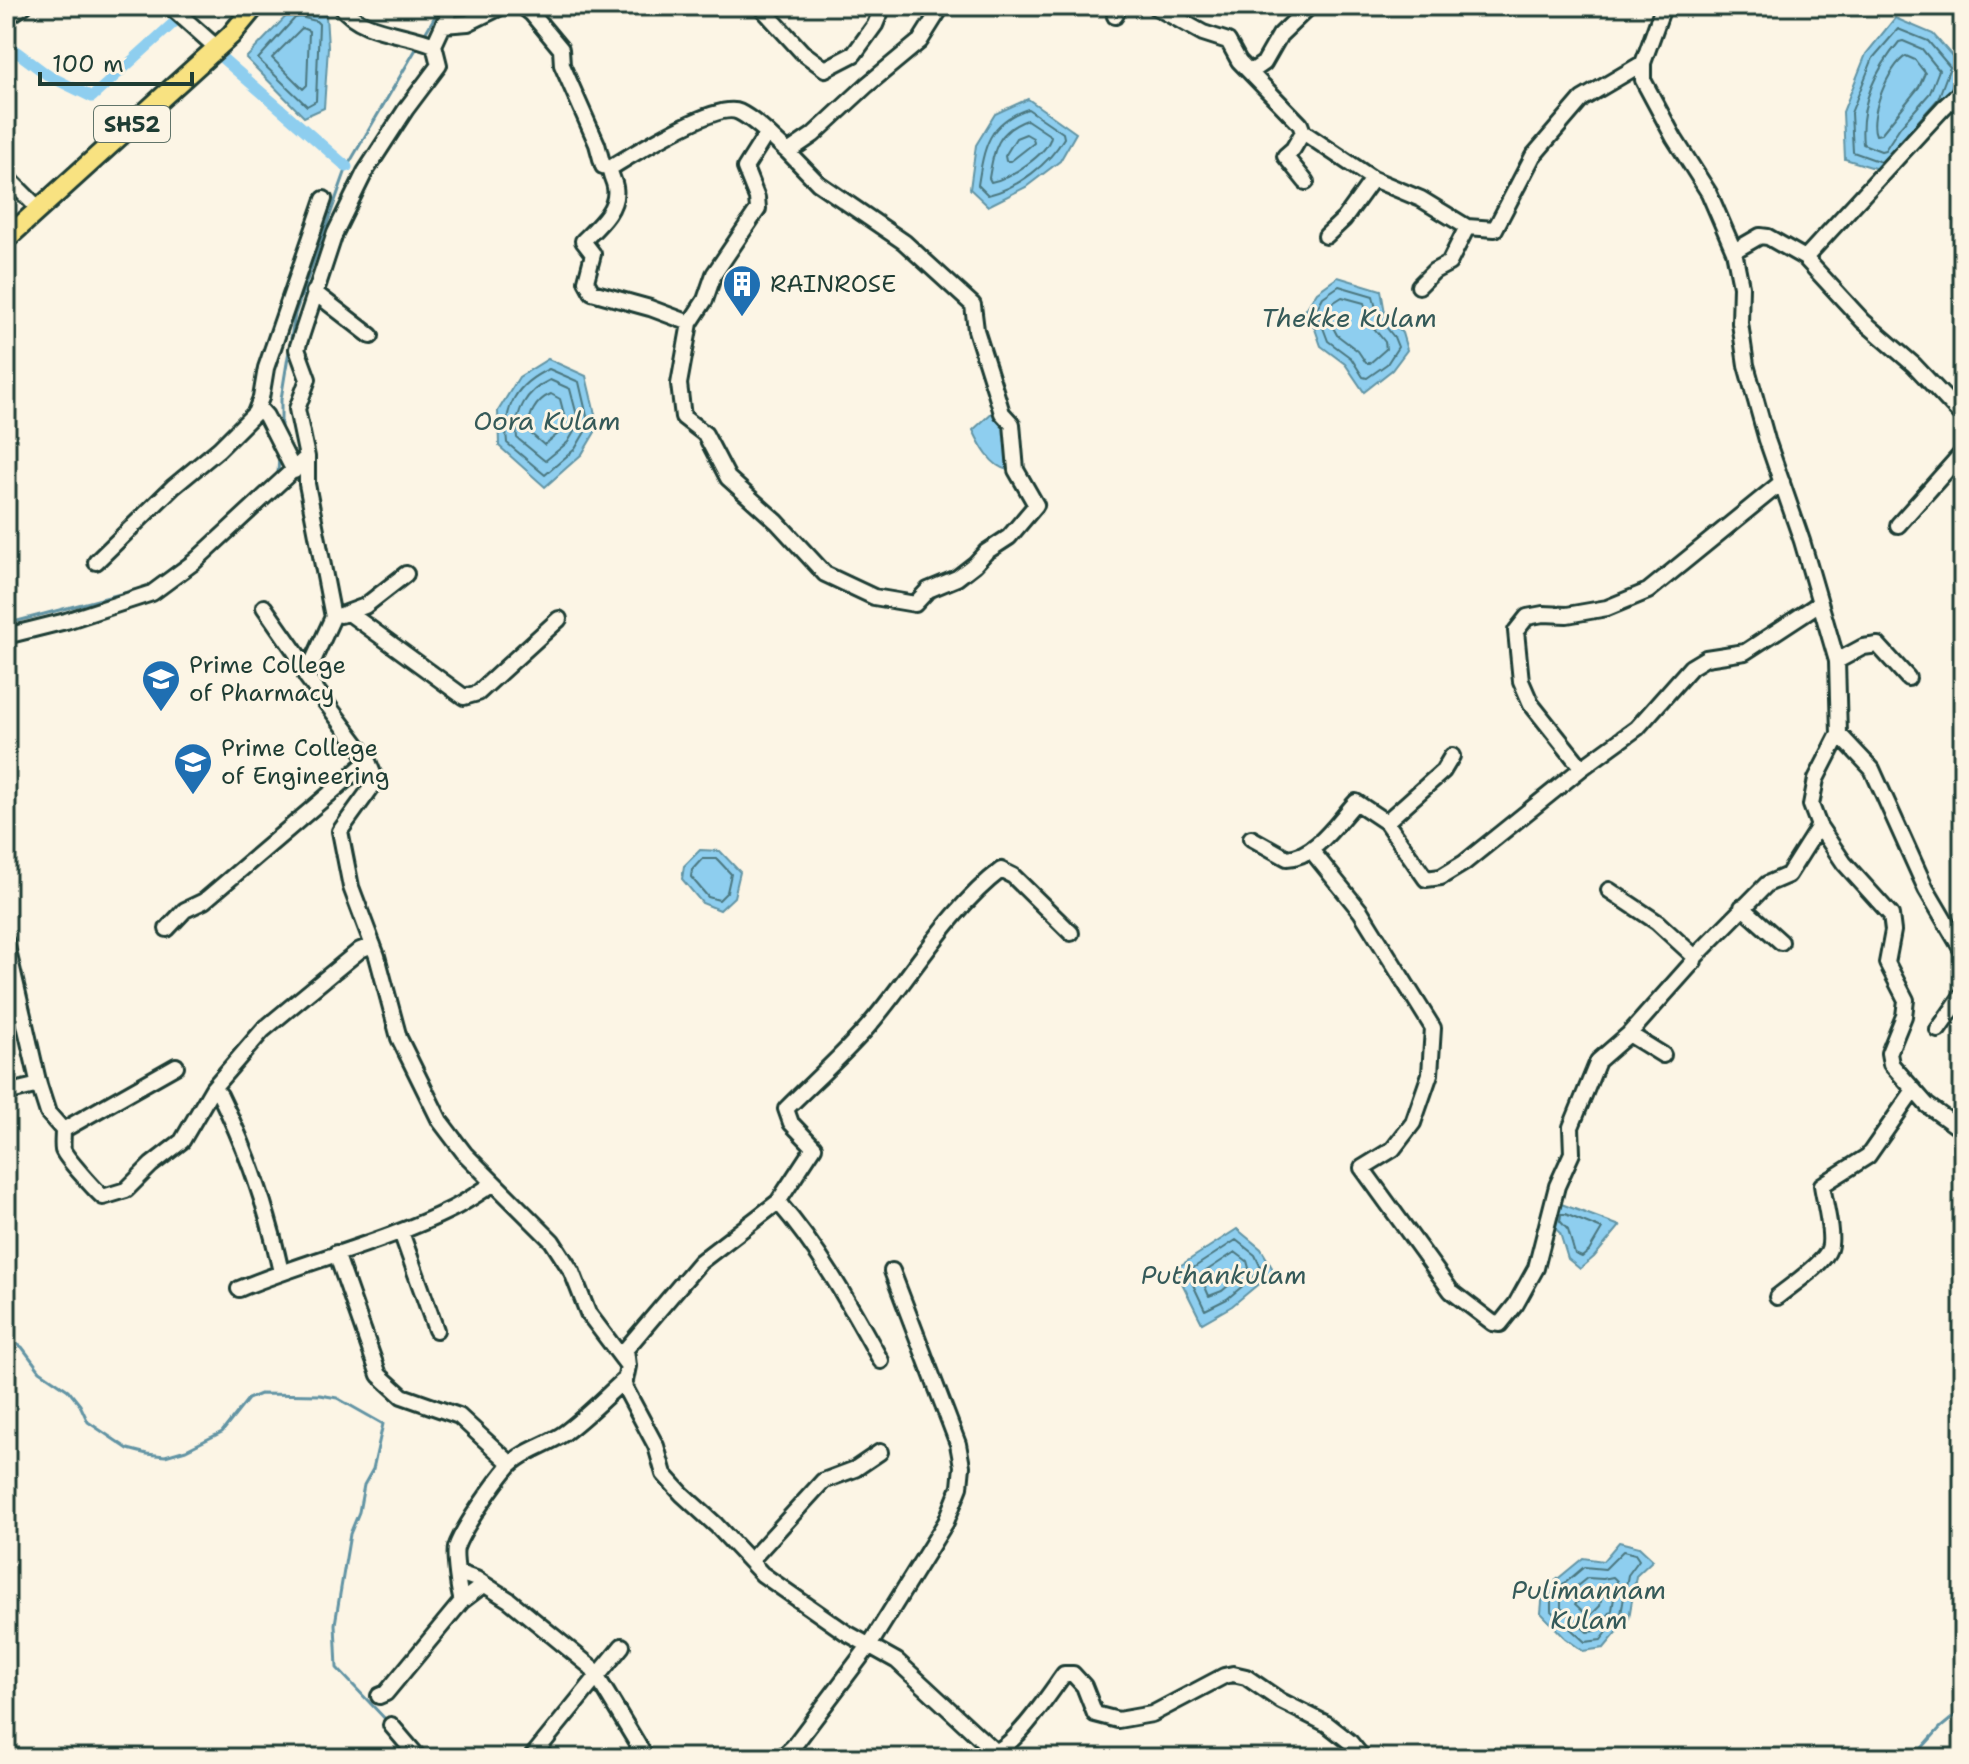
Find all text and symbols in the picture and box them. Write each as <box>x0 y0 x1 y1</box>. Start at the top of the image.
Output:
scale bar <box>40 36 192 86</box>
text: 100 m <box>52 48 124 80</box>
road number: SH52 <box>94 106 170 142</box>
building icon: RAINROSE <box>721 263 763 318</box>
place label: RAINROSE <box>770 268 896 300</box>
water label: Thekke Kulam <box>1261 300 1437 335</box>
water label: Oora Kulam <box>473 403 621 438</box>
place label: Prime College of Pharmacy <box>189 649 346 709</box>
school or university icon: Prime College of Pharmacy <box>140 658 182 713</box>
place label: Prime College of Engineering <box>221 732 390 792</box>
school or university icon: Prime College of Engineering <box>172 741 214 796</box>
water label: Puthankulam <box>1141 1257 1307 1292</box>
water label: Pulimannam Kulam <box>1512 1572 1666 1637</box>

